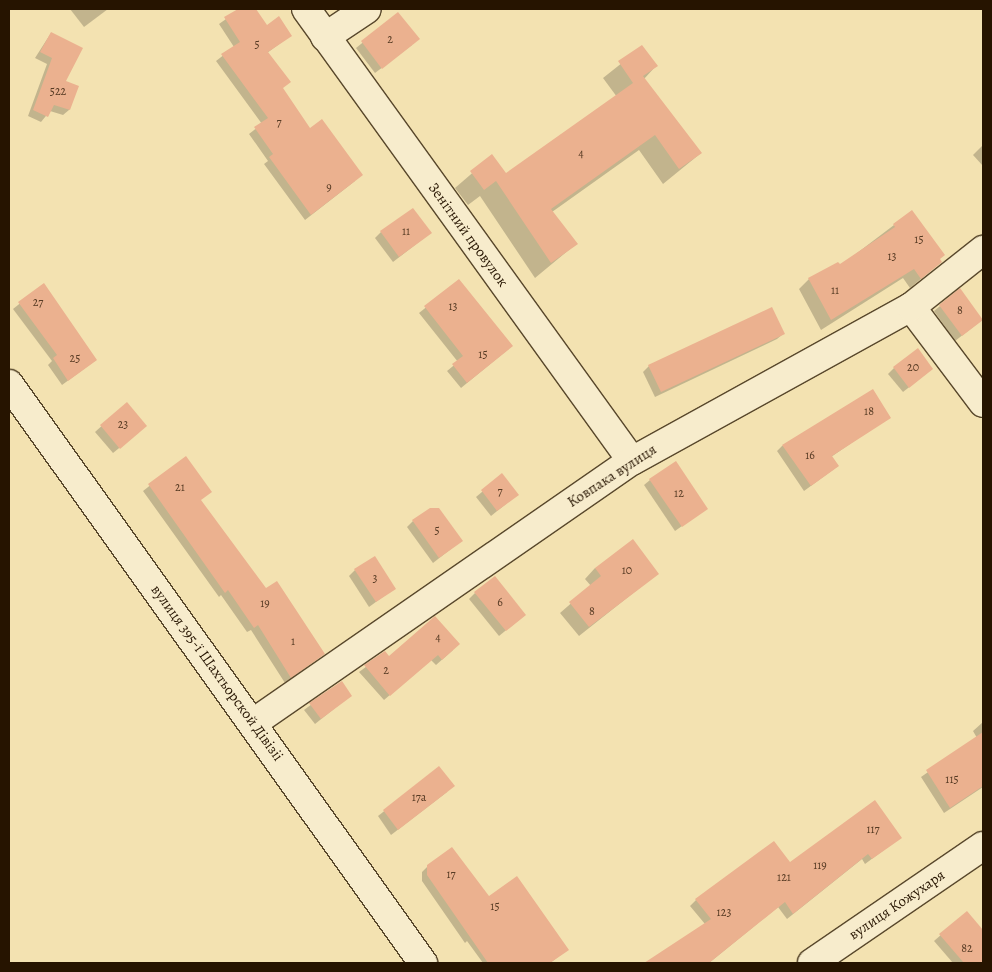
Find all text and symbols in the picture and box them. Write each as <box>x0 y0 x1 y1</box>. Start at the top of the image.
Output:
house number: 2 <box>387 33 393 47</box>
house number: 5 <box>254 38 260 52</box>
house number: 522 <box>50 85 66 99</box>
house number: 7 <box>276 116 282 130</box>
house number: 4 <box>578 147 584 161</box>
street label: Зенітний провулок <box>424 179 512 291</box>
house number: 9 <box>326 181 332 195</box>
house number: 11 <box>402 225 410 239</box>
house number: 15 <box>914 233 924 247</box>
house number: 13 <box>887 250 897 264</box>
house number: 11 <box>831 284 839 298</box>
house number: 27 <box>33 296 43 310</box>
house number: 13 <box>448 300 458 314</box>
house number: 8 <box>957 304 963 318</box>
house number: 15 <box>478 348 488 362</box>
house number: 25 <box>70 352 80 366</box>
house number: 20 <box>907 361 919 375</box>
house number: 18 <box>864 405 874 419</box>
house number: 23 <box>118 418 128 432</box>
street label: Ковпака вулиця <box>564 441 660 511</box>
house number: 16 <box>805 449 815 463</box>
house number: 21 <box>175 481 185 495</box>
house number: 7 <box>497 485 503 499</box>
house number: 12 <box>674 487 684 501</box>
house number: 5 <box>434 524 440 538</box>
house number: 10 <box>622 564 632 578</box>
house number: 3 <box>373 572 377 586</box>
street label: вулиця 395-ї Шахтьорской Дівізіі <box>147 581 287 765</box>
house number: 6 <box>497 596 503 610</box>
house number: 19 <box>260 597 270 611</box>
house number: 8 <box>589 605 595 619</box>
house number: 4 <box>435 631 441 645</box>
house number: 1 <box>291 635 295 649</box>
house number: 2 <box>383 664 389 678</box>
house number: 115 <box>945 773 959 787</box>
house number: 17а <box>412 791 426 805</box>
house number: 117 <box>866 823 880 837</box>
house number: 119 <box>813 859 827 873</box>
street label: вулиця Кожухаря <box>846 866 948 944</box>
house number: 17 <box>446 868 456 882</box>
house number: 121 <box>777 871 791 885</box>
house number: 15 <box>490 900 500 914</box>
house number: 123 <box>717 906 731 920</box>
house number: 82 <box>961 942 973 956</box>

